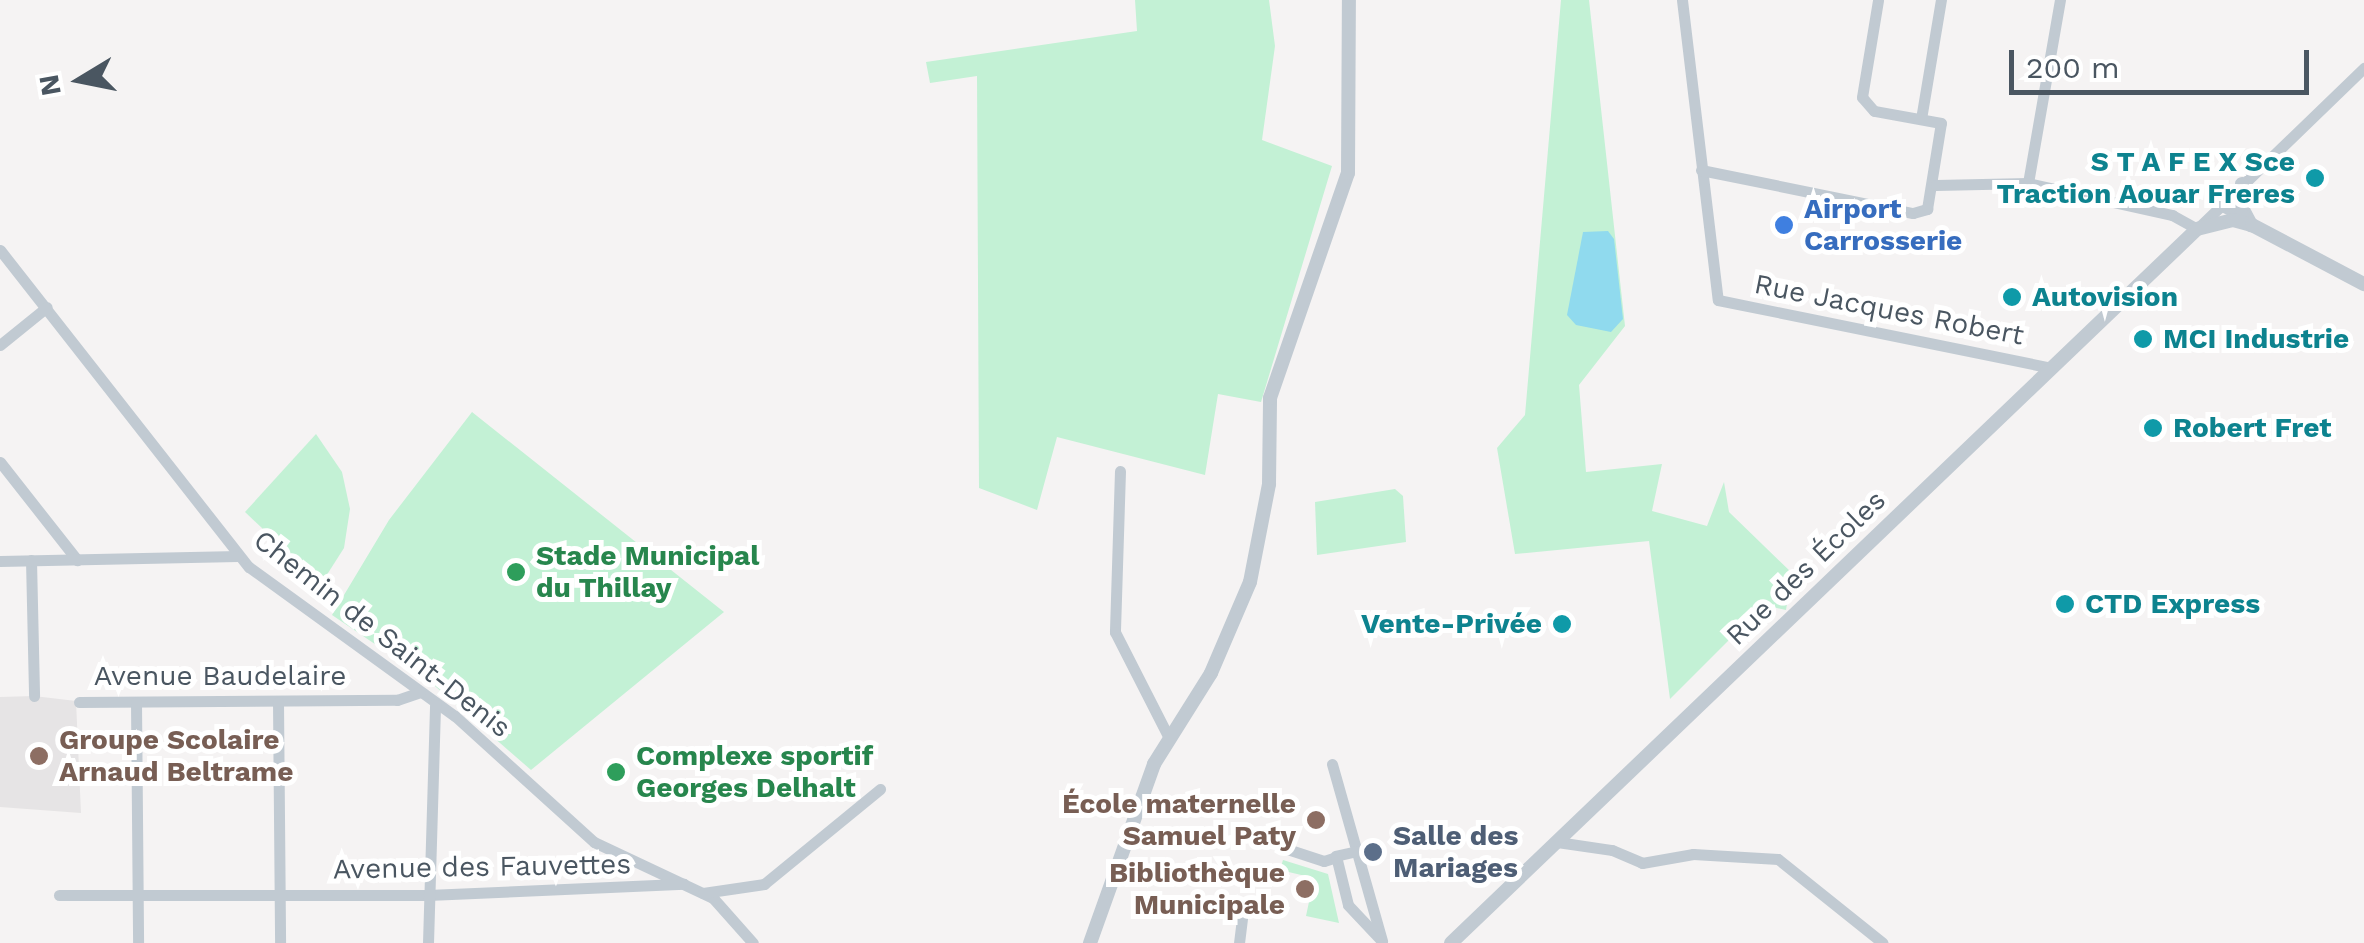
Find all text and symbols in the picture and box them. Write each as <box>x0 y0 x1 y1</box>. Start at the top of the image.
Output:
north arrow <box>30 30 130 130</box>
scale bar <box>2014 30 2314 92</box>
text: 200 m <box>2026 50 2120 85</box>
text: N <box>32 72 68 98</box>
place label: S T A F E X Sce Traction Aouar Freres <box>1995 145 2295 211</box>
marker: S T A F E X Sce Traction Aouar Freres <box>2304 167 2326 189</box>
place label: Airport Carrosserie <box>1804 192 1962 258</box>
marker: Airport Carrosserie <box>1773 214 1795 236</box>
street label: Rue Jacques Robert <box>1751 267 2027 353</box>
place label: Autovision <box>2032 280 2178 314</box>
marker: Autovision <box>2001 286 2023 308</box>
place label: MCI Industrie <box>2163 322 2349 356</box>
marker: MCI Industrie <box>2132 328 2154 350</box>
place label: Robert Fret <box>2173 411 2331 445</box>
marker: Robert Fret <box>2142 417 2164 439</box>
street label: Rue des Écoles <box>1719 483 1893 653</box>
street label: Chemin de Saint-Denis <box>247 523 517 745</box>
place label: Stade Municipal du Thillay <box>536 539 759 605</box>
marker: Stade Municipal du Thillay <box>505 561 527 583</box>
place label: CTD Express <box>2085 587 2260 621</box>
marker: CTD Express <box>2054 593 2076 615</box>
place label: Vente-Privée <box>1361 607 1542 641</box>
marker: Vente-Privée <box>1551 613 1573 635</box>
street label: Avenue Baudelaire <box>94 659 346 693</box>
place label: Groupe Scolaire Arnaud Beltrame <box>59 723 293 789</box>
place label: Complexe sportif Georges Delhalt <box>636 739 873 805</box>
marker: Groupe Scolaire Arnaud Beltrame <box>28 745 50 767</box>
marker: Complexe sportif Georges Delhalt <box>605 761 627 783</box>
place label: École maternelle Samuel Paty <box>1062 787 1296 853</box>
marker: École maternelle Samuel Paty <box>1305 809 1327 831</box>
place label: Salle des Mariages <box>1393 819 1518 885</box>
marker: Salle des Mariages <box>1362 841 1384 863</box>
street label: Avenue des Fauvettes <box>333 848 631 886</box>
place label: Bibliothèque Municipale <box>1109 856 1285 922</box>
marker: Bibliothèque Municipale <box>1294 878 1316 900</box>

